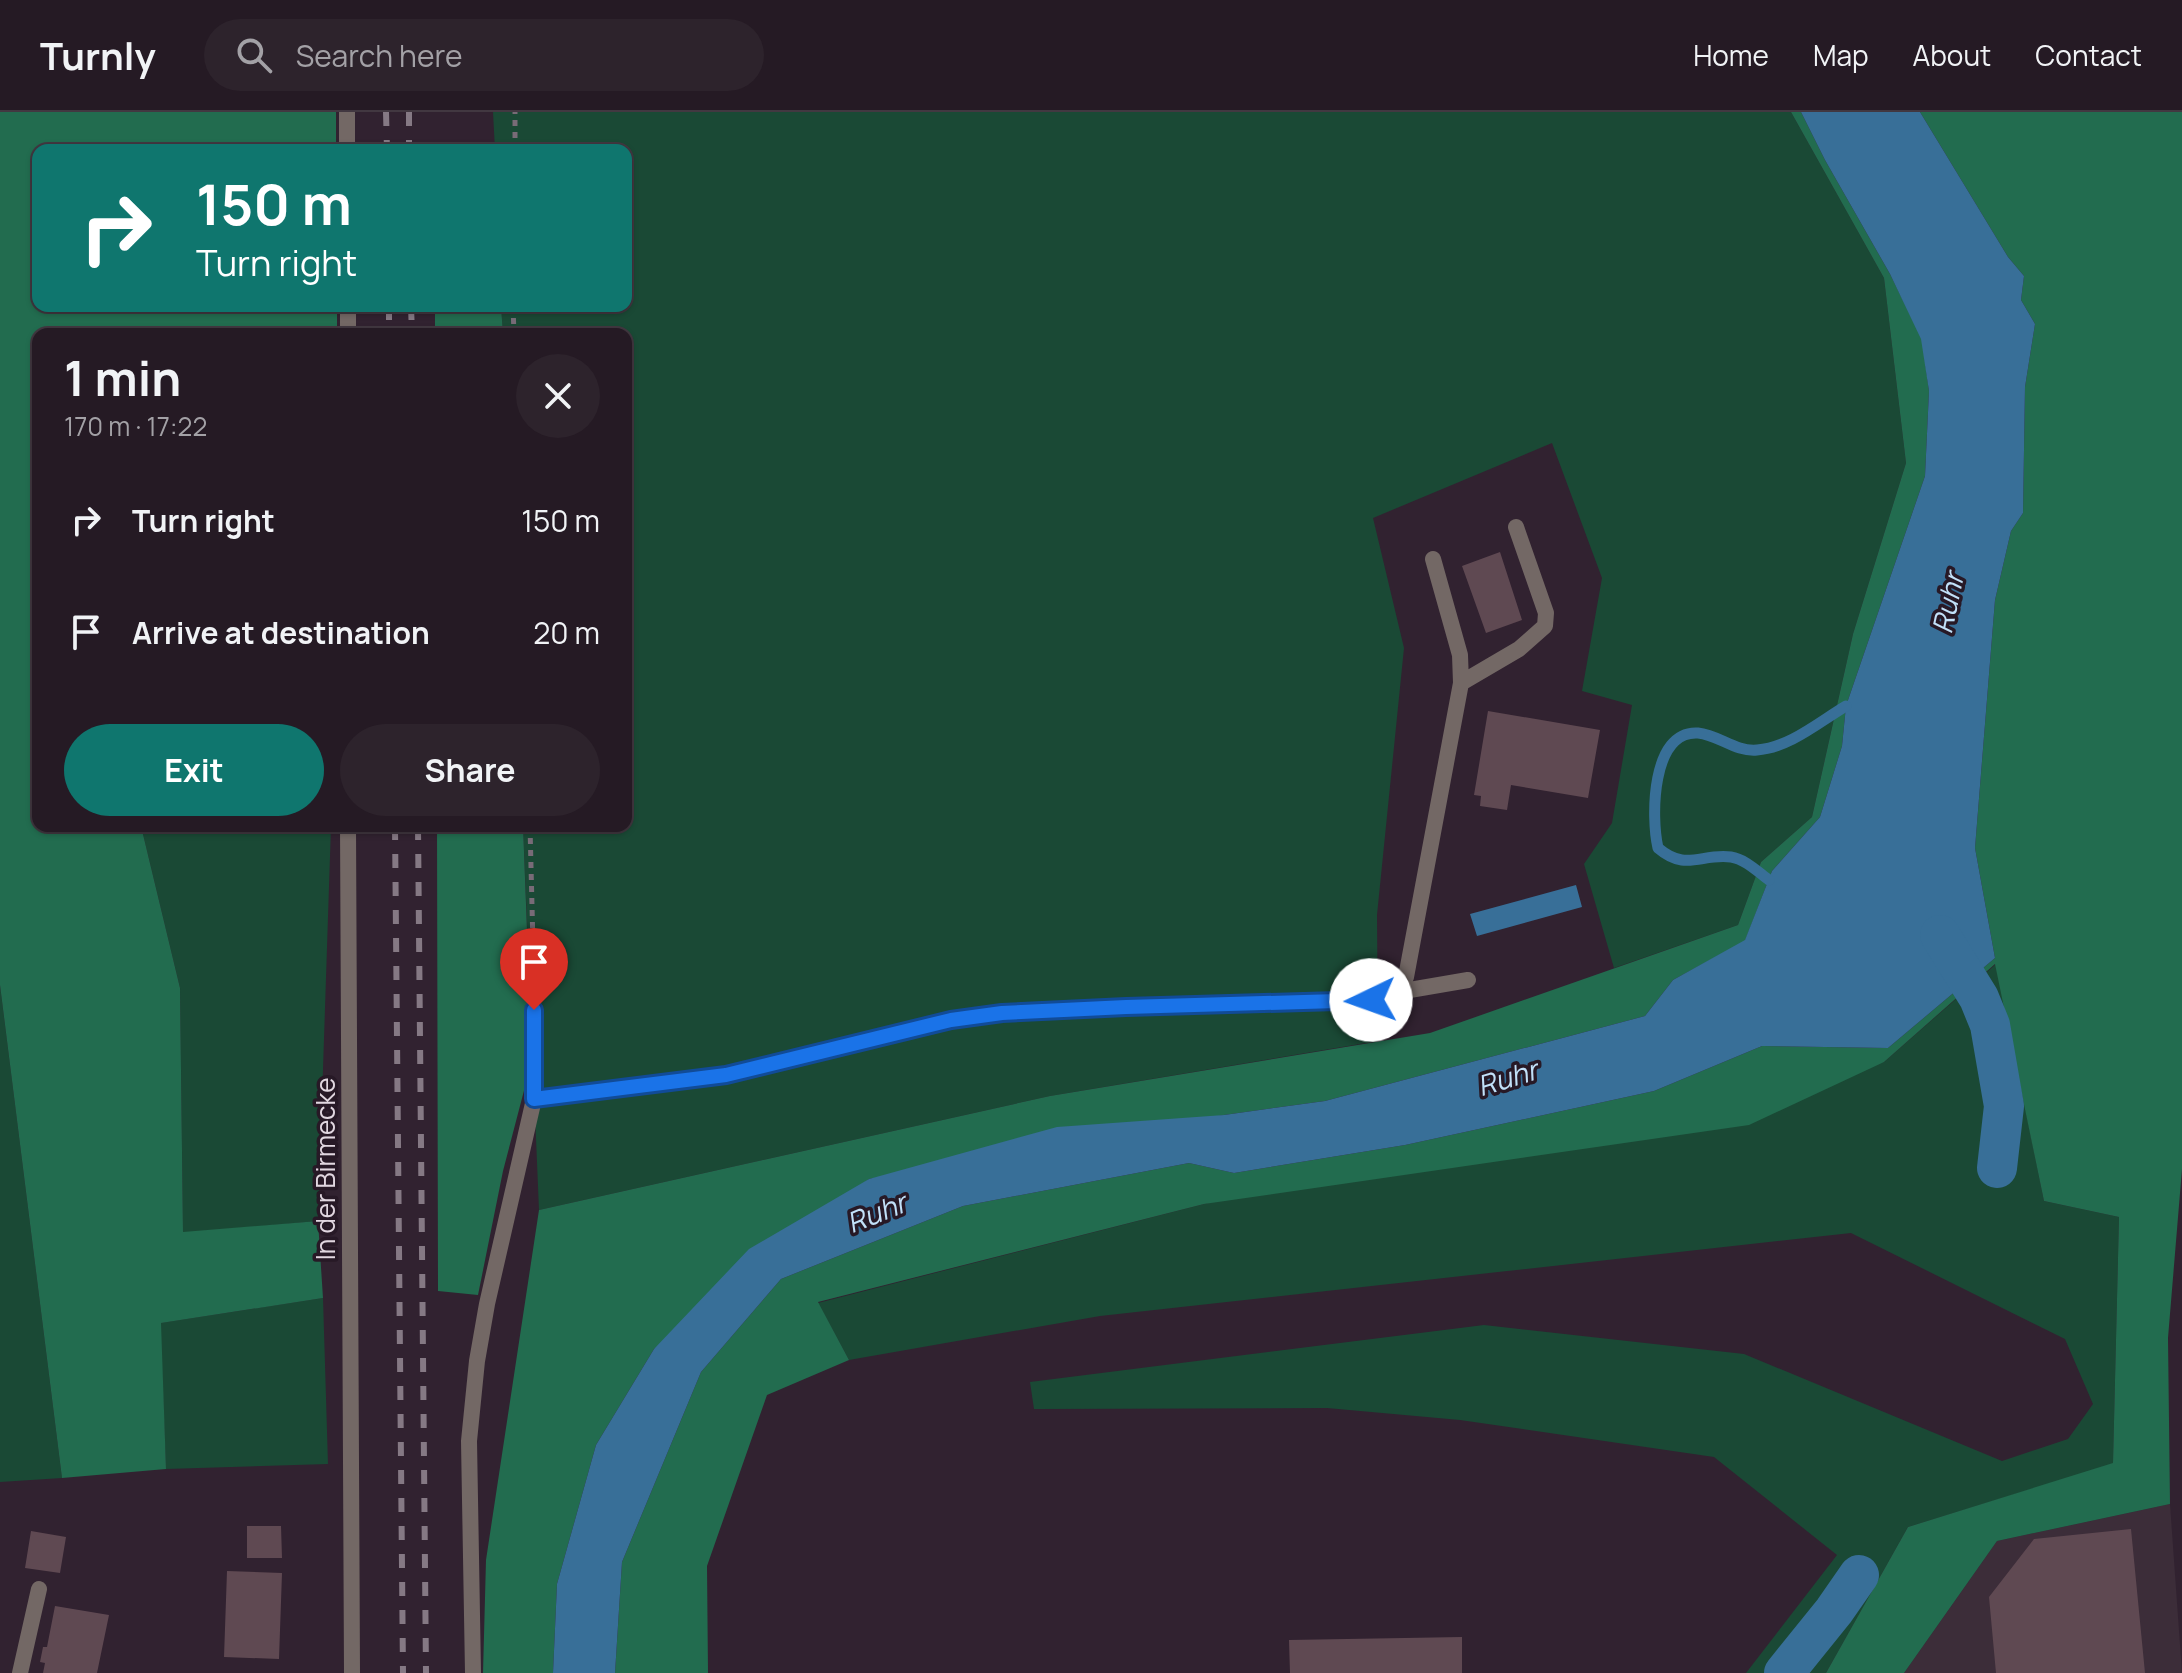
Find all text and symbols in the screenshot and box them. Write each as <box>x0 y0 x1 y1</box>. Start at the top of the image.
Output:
search box <box>204 19 764 91</box>
text: Turnly <box>40 29 156 81</box>
icon: search <box>232 33 276 77</box>
text: Search here <box>296 35 463 76</box>
text: Home <box>1693 36 1769 74</box>
text: Map <box>1813 36 1869 74</box>
text: About <box>1913 36 1991 74</box>
text: Contact <box>2035 36 2142 74</box>
text: 150 m <box>196 165 352 242</box>
icon: right <box>64 176 168 280</box>
text: Turn right <box>196 238 357 287</box>
text: 1 min <box>64 345 181 410</box>
button: close <box>516 354 600 438</box>
text: 170 m · 17:22 <box>64 408 207 444</box>
icon: right <box>64 498 108 542</box>
text: Turn right <box>132 500 275 541</box>
text: 150 m <box>521 500 600 541</box>
water label: Ruhr <box>1922 565 1973 637</box>
icon: arrive <box>64 610 108 654</box>
text: Arrive at destination <box>132 612 430 653</box>
text: 20 m <box>533 612 600 653</box>
button: Exit <box>64 724 324 816</box>
button: Share <box>340 724 600 816</box>
pin <box>500 928 568 1010</box>
icon: arrive <box>512 940 556 984</box>
position arrow <box>1329 958 1413 1042</box>
water label: Ruhr <box>1472 1049 1545 1104</box>
street label: In der Birmecke <box>307 1078 343 1260</box>
water label: Ruhr <box>841 1181 915 1241</box>

